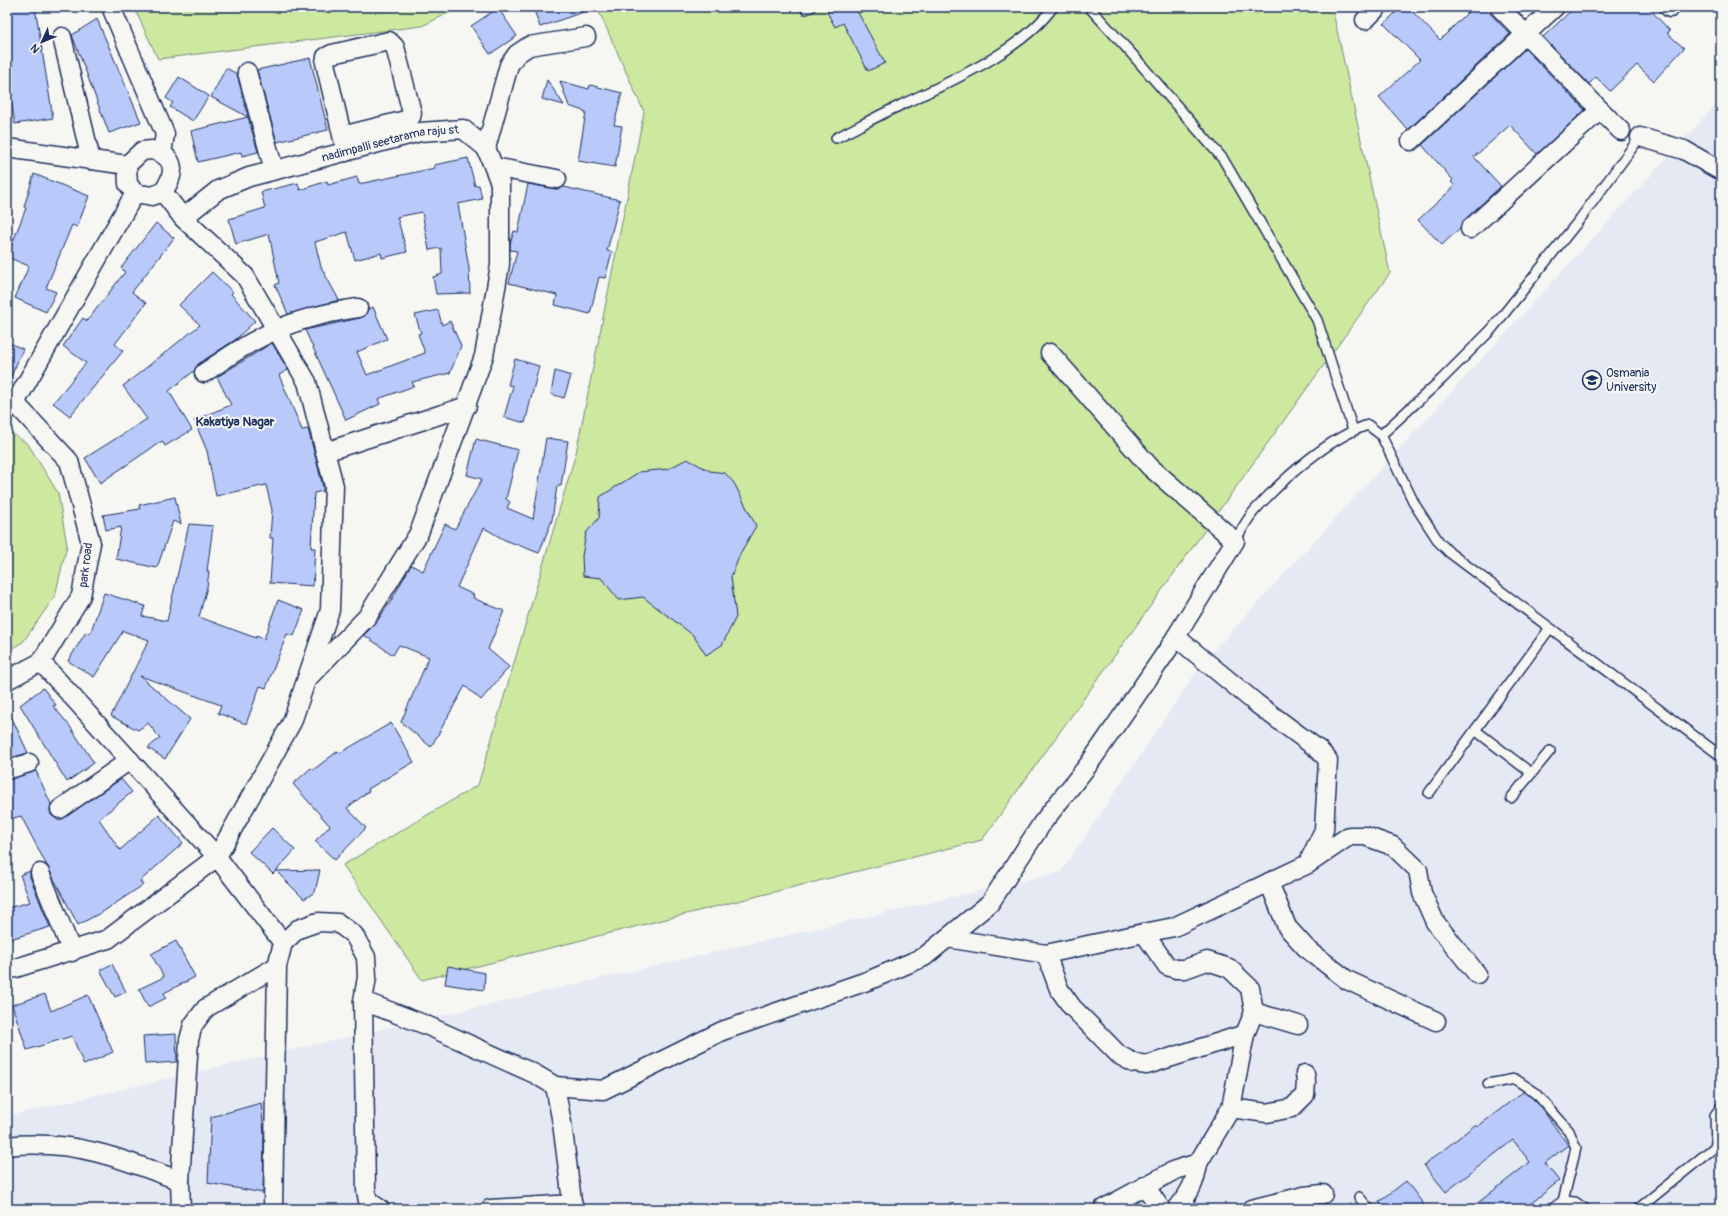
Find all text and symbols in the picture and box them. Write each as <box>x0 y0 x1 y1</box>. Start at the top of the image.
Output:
north arrow <box>22 22 62 62</box>
text: N <box>28 41 42 56</box>
street label: nadimpalli seetarama raju st <box>320 122 459 165</box>
place label: Osmania University <box>1606 366 1656 395</box>
school or university icon: Osmania University <box>1581 369 1603 391</box>
district label: Kakatiya Nagar <box>196 414 275 430</box>
street label: park road <box>76 542 96 588</box>

